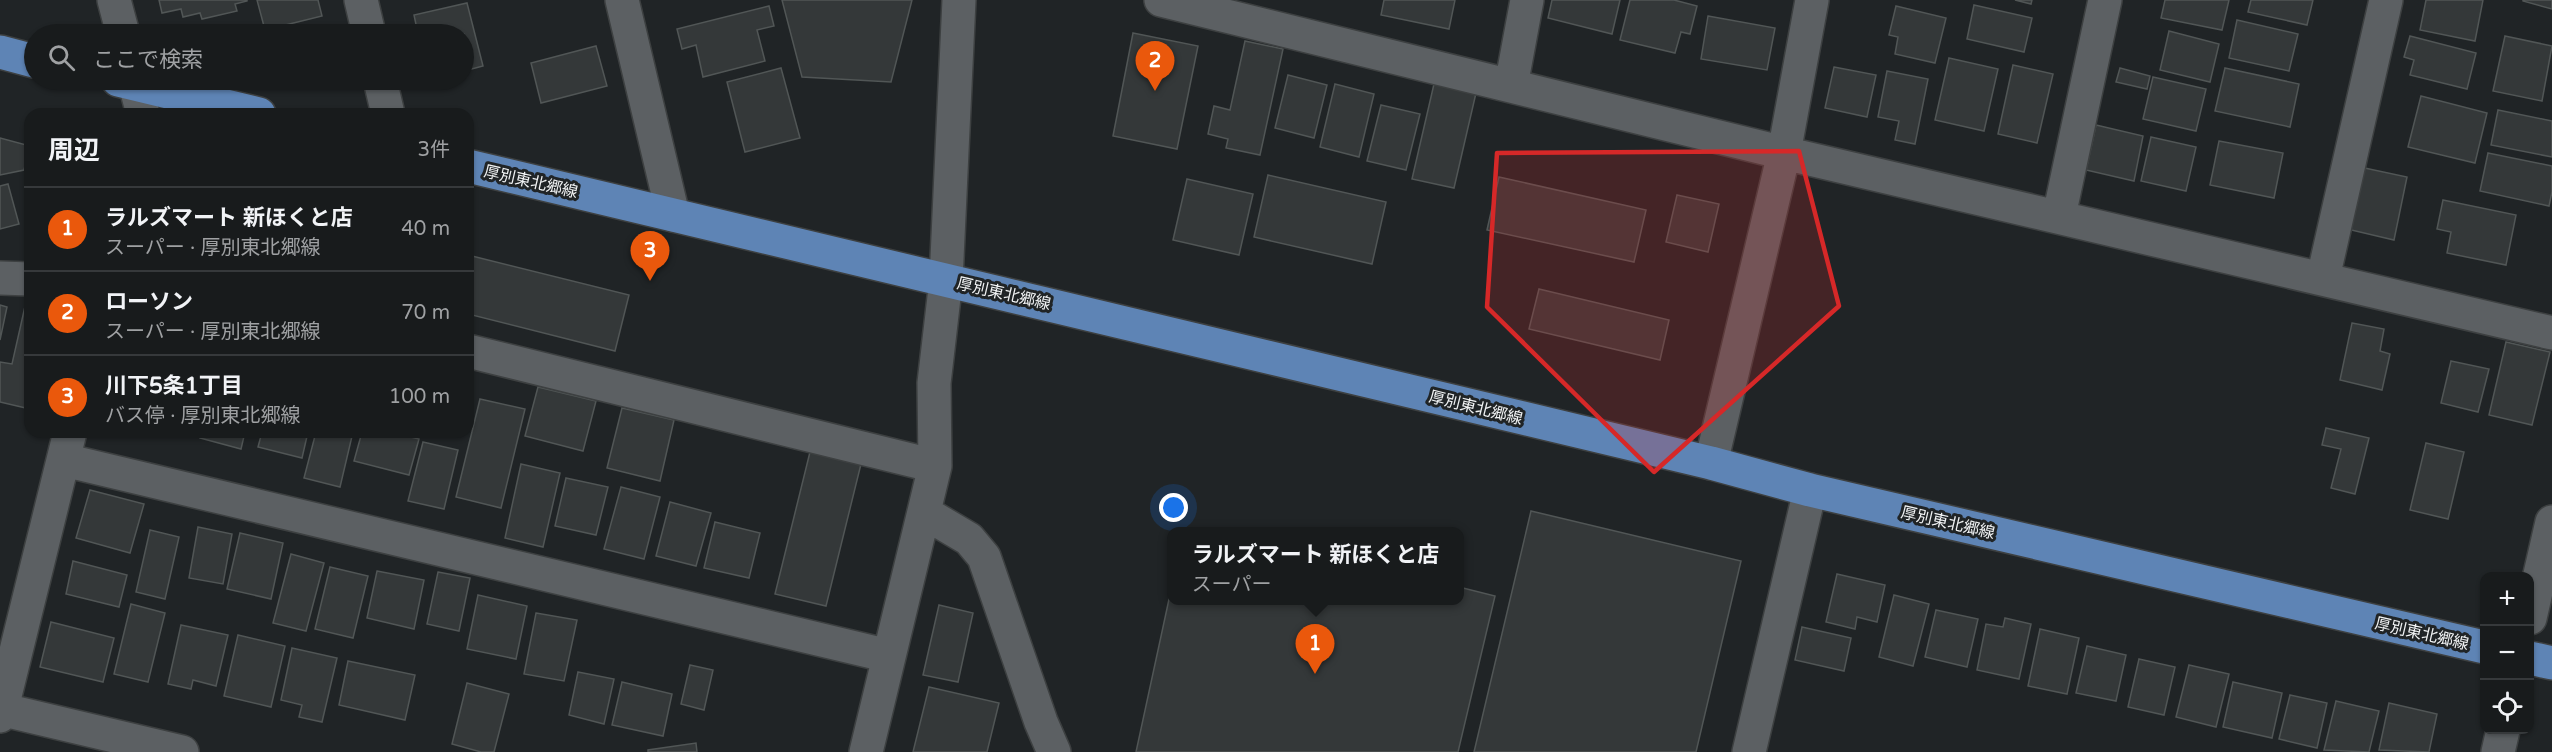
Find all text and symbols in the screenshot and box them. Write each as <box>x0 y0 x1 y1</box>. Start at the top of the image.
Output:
search box <box>24 24 474 90</box>
icon: search <box>45 41 78 74</box>
pin: 2 <box>1136 42 1174 91</box>
text: ここで検索 <box>93 47 203 73</box>
text: 周辺 <box>48 135 100 166</box>
text: 3件 <box>417 138 450 162</box>
street label: 厚別東北郷線 <box>482 161 580 203</box>
text: ラルズマート 新ほくと店 <box>105 205 353 231</box>
text: 1 <box>61 217 74 241</box>
text: 40 m <box>401 217 450 241</box>
pin: 3 <box>630 232 670 281</box>
text: スーパー · 厚別東北郷線 <box>105 236 320 260</box>
street label: 厚別東北郷線 <box>955 273 1053 315</box>
text: ローソン <box>105 289 193 315</box>
text: 2 <box>61 301 74 325</box>
text: 70 m <box>401 301 450 325</box>
text: スーパー · 厚別東北郷線 <box>105 320 320 344</box>
text: 川下5条1丁目 <box>105 373 243 399</box>
text: 3 <box>61 385 74 409</box>
text: 100 m <box>389 385 450 409</box>
street label: 厚別東北郷線 <box>1427 387 1525 429</box>
text: バス停 · 厚別東北郷線 <box>105 404 301 428</box>
your location <box>1159 493 1188 522</box>
street label: 厚別東北郷線 <box>1899 502 1997 544</box>
popup <box>1167 527 1464 605</box>
text: ラルズマート 新ほくと店 <box>1192 542 1439 568</box>
map controls <box>2480 572 2534 734</box>
button: + <box>2480 572 2534 626</box>
text: スーパー <box>1192 573 1271 597</box>
street label: 厚別東北郷線 <box>2373 613 2471 655</box>
pin: 1 <box>1296 624 1334 674</box>
button: − <box>2480 626 2534 680</box>
button: locate <box>2480 680 2534 734</box>

